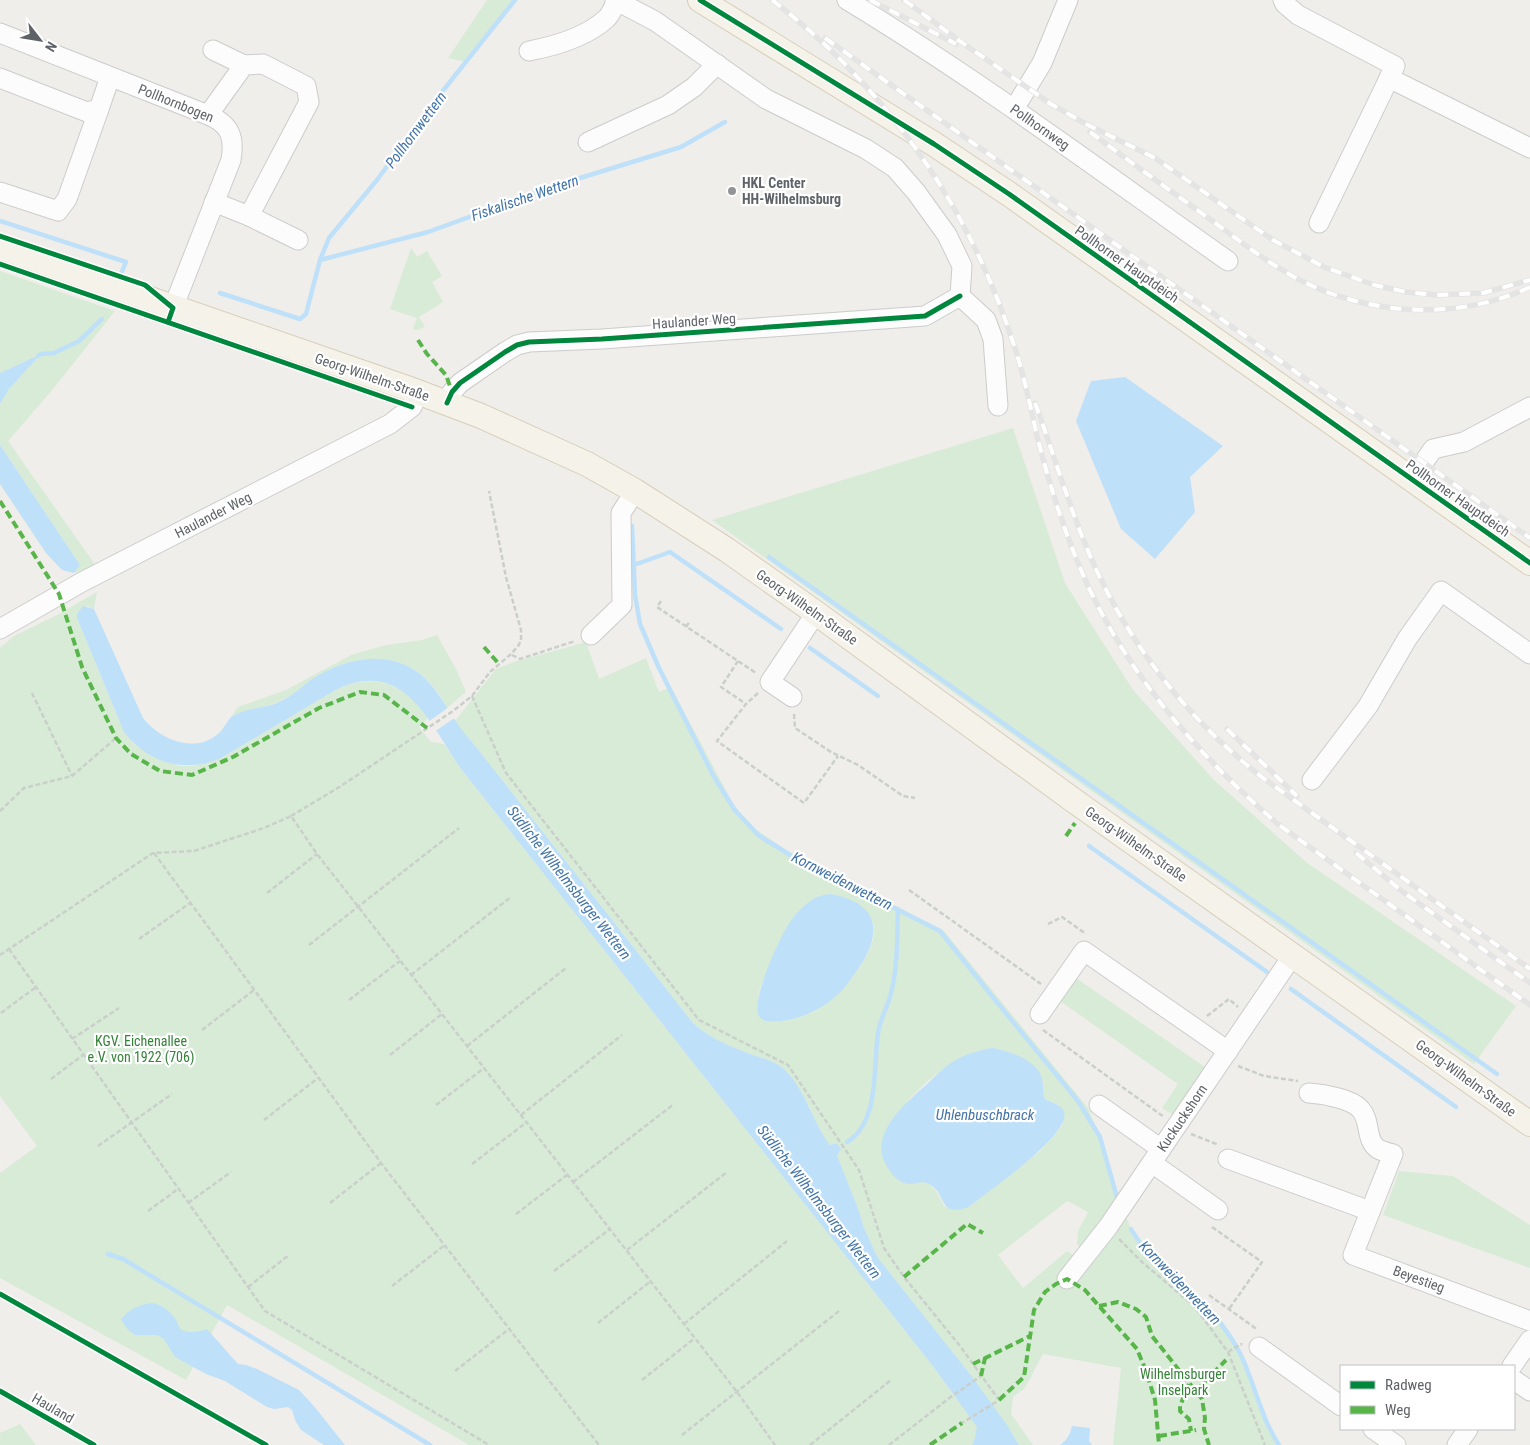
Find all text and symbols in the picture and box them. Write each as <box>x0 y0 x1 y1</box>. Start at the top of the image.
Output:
north arrow <box>15 15 65 65</box>
text: N <box>42 39 60 54</box>
street label: Pollhornbogen <box>136 81 216 125</box>
water label: Pollhornwettern <box>381 88 451 172</box>
street label: Pollhornweg <box>1007 101 1073 153</box>
water label: Fiskalische Wettern <box>469 171 581 225</box>
place label: HKL Center HH-Wilhelmsburg <box>742 175 841 207</box>
marker: HKL Center HH-Wilhelmsburg <box>726 185 738 197</box>
street label: Pollhorner Hauptdeich <box>1072 222 1182 306</box>
street label: Haulander Weg <box>652 310 736 332</box>
street label: Georg-Wilhelm-Straße <box>313 350 432 404</box>
street label: Pollhorner Hauptdeich <box>1403 456 1513 540</box>
street label: Haulander Weg <box>172 489 254 541</box>
street label: Georg-Wilhelm-Straße <box>753 566 861 648</box>
water label: Südliche Wilhelmsburger Wettern <box>503 803 635 963</box>
street label: Georg-Wilhelm-Straße <box>1082 803 1190 885</box>
water label: Kornweidenwettern <box>789 848 895 914</box>
park label: KGV. Eichenallee e.V. von 1922 (706) <box>88 1033 194 1066</box>
street label: Georg-Wilhelm-Straße <box>1413 1036 1520 1120</box>
street label: Kuckuckshorn <box>1154 1081 1210 1155</box>
water label: Uhlenbuschbrack <box>936 1106 1035 1124</box>
water label: Südliche Wilhelmsburger Wettern <box>753 1122 885 1282</box>
water label: Kornweidenwettern <box>1135 1237 1225 1329</box>
street label: Beyestieg <box>1391 1262 1447 1296</box>
legend <box>1340 1365 1515 1430</box>
park label: Wilhelmsburger Inselpark <box>1140 1366 1226 1398</box>
text: Radweg <box>1385 1376 1432 1394</box>
street label: Hauland <box>29 1390 77 1426</box>
text: Weg <box>1385 1401 1411 1419</box>

